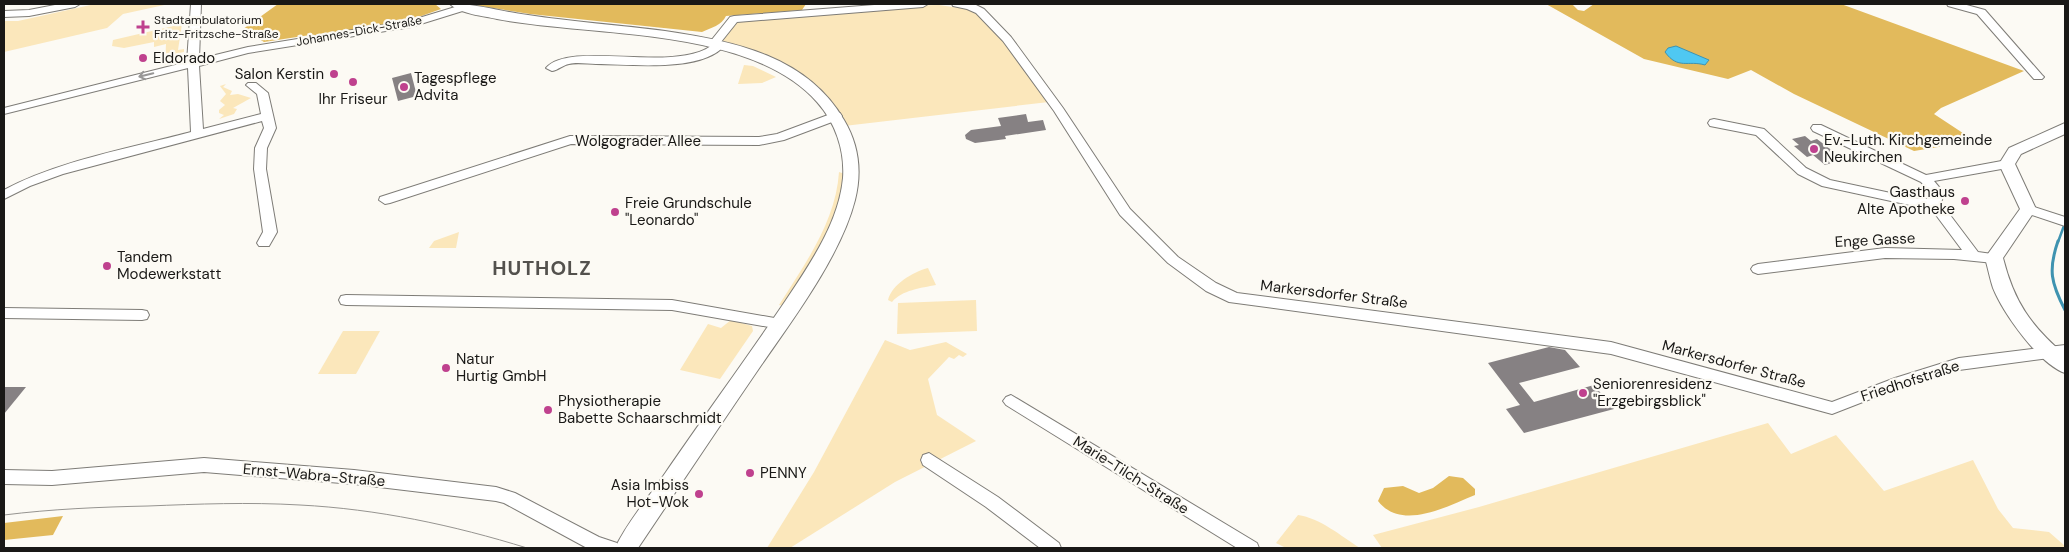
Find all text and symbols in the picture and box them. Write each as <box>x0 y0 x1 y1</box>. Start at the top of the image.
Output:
place label: Stadtambulatorium Fritz-Fritzsche-Straße <box>154 12 279 42</box>
street label: Johannes-Dick-Straße <box>295 12 423 50</box>
marker: Stadtambulatorium Fritz-Fritzsche-Straße <box>136 20 150 34</box>
place label: Eldorado <box>153 48 215 68</box>
marker: Eldorado <box>137 52 149 64</box>
place label: Salon Kerstin <box>235 64 324 84</box>
marker: Salon Kerstin <box>328 68 340 80</box>
place label: Tagespflege Advita <box>414 68 497 105</box>
one-way arrow <box>138 71 154 80</box>
marker: Ihr Friseur <box>347 76 359 88</box>
marker: Tagespflege Advita <box>398 81 410 93</box>
place label: Ihr Friseur <box>318 89 388 109</box>
place label: Ev.-Luth. Kirchgemeinde Neukirchen <box>1824 130 1992 167</box>
street label: Wolgograder Allee <box>575 131 701 151</box>
marker: Ev.-Luth. Kirchgemeinde Neukirchen <box>1808 143 1820 155</box>
place label: Gasthaus Alte Apotheke <box>1857 182 1955 219</box>
place label: Freie Grundschule "Leonardo" <box>625 193 752 230</box>
marker: Gasthaus Alte Apotheke <box>1959 195 1971 207</box>
marker: Freie Grundschule "Leonardo" <box>609 206 621 218</box>
street label: Enge Gasse <box>1834 228 1916 252</box>
place label: Tandem Modewerkstatt <box>117 247 221 284</box>
district label: HUTHOLZ <box>492 255 592 281</box>
marker: Tandem Modewerkstatt <box>101 260 113 272</box>
street label: Markersdorfer Straße <box>1259 275 1409 313</box>
street label: Markersdorfer Straße <box>1660 335 1808 393</box>
place label: Natur Hurtig GmbH <box>456 349 547 386</box>
street label: Friedhofstraße <box>1858 356 1962 406</box>
marker: Natur Hurtig GmbH <box>440 362 452 374</box>
place label: Seniorenresidenz "Erzgebirgsblick" <box>1593 374 1712 411</box>
marker: Seniorenresidenz "Erzgebirgsblick" <box>1577 387 1589 399</box>
place label: Physiotherapie Babette Schaarschmidt <box>558 391 722 428</box>
marker: Physiotherapie Babette Schaarschmidt <box>542 404 554 416</box>
street label: Marie-Tilch-Straße <box>1069 431 1193 519</box>
street label: Ernst-Wabra-Straße <box>242 459 386 491</box>
place label: PENNY <box>760 463 807 483</box>
marker: PENNY <box>744 467 756 479</box>
place label: Asia Imbiss Hot-Wok <box>611 475 689 512</box>
marker: Asia Imbiss Hot-Wok <box>693 488 705 500</box>

